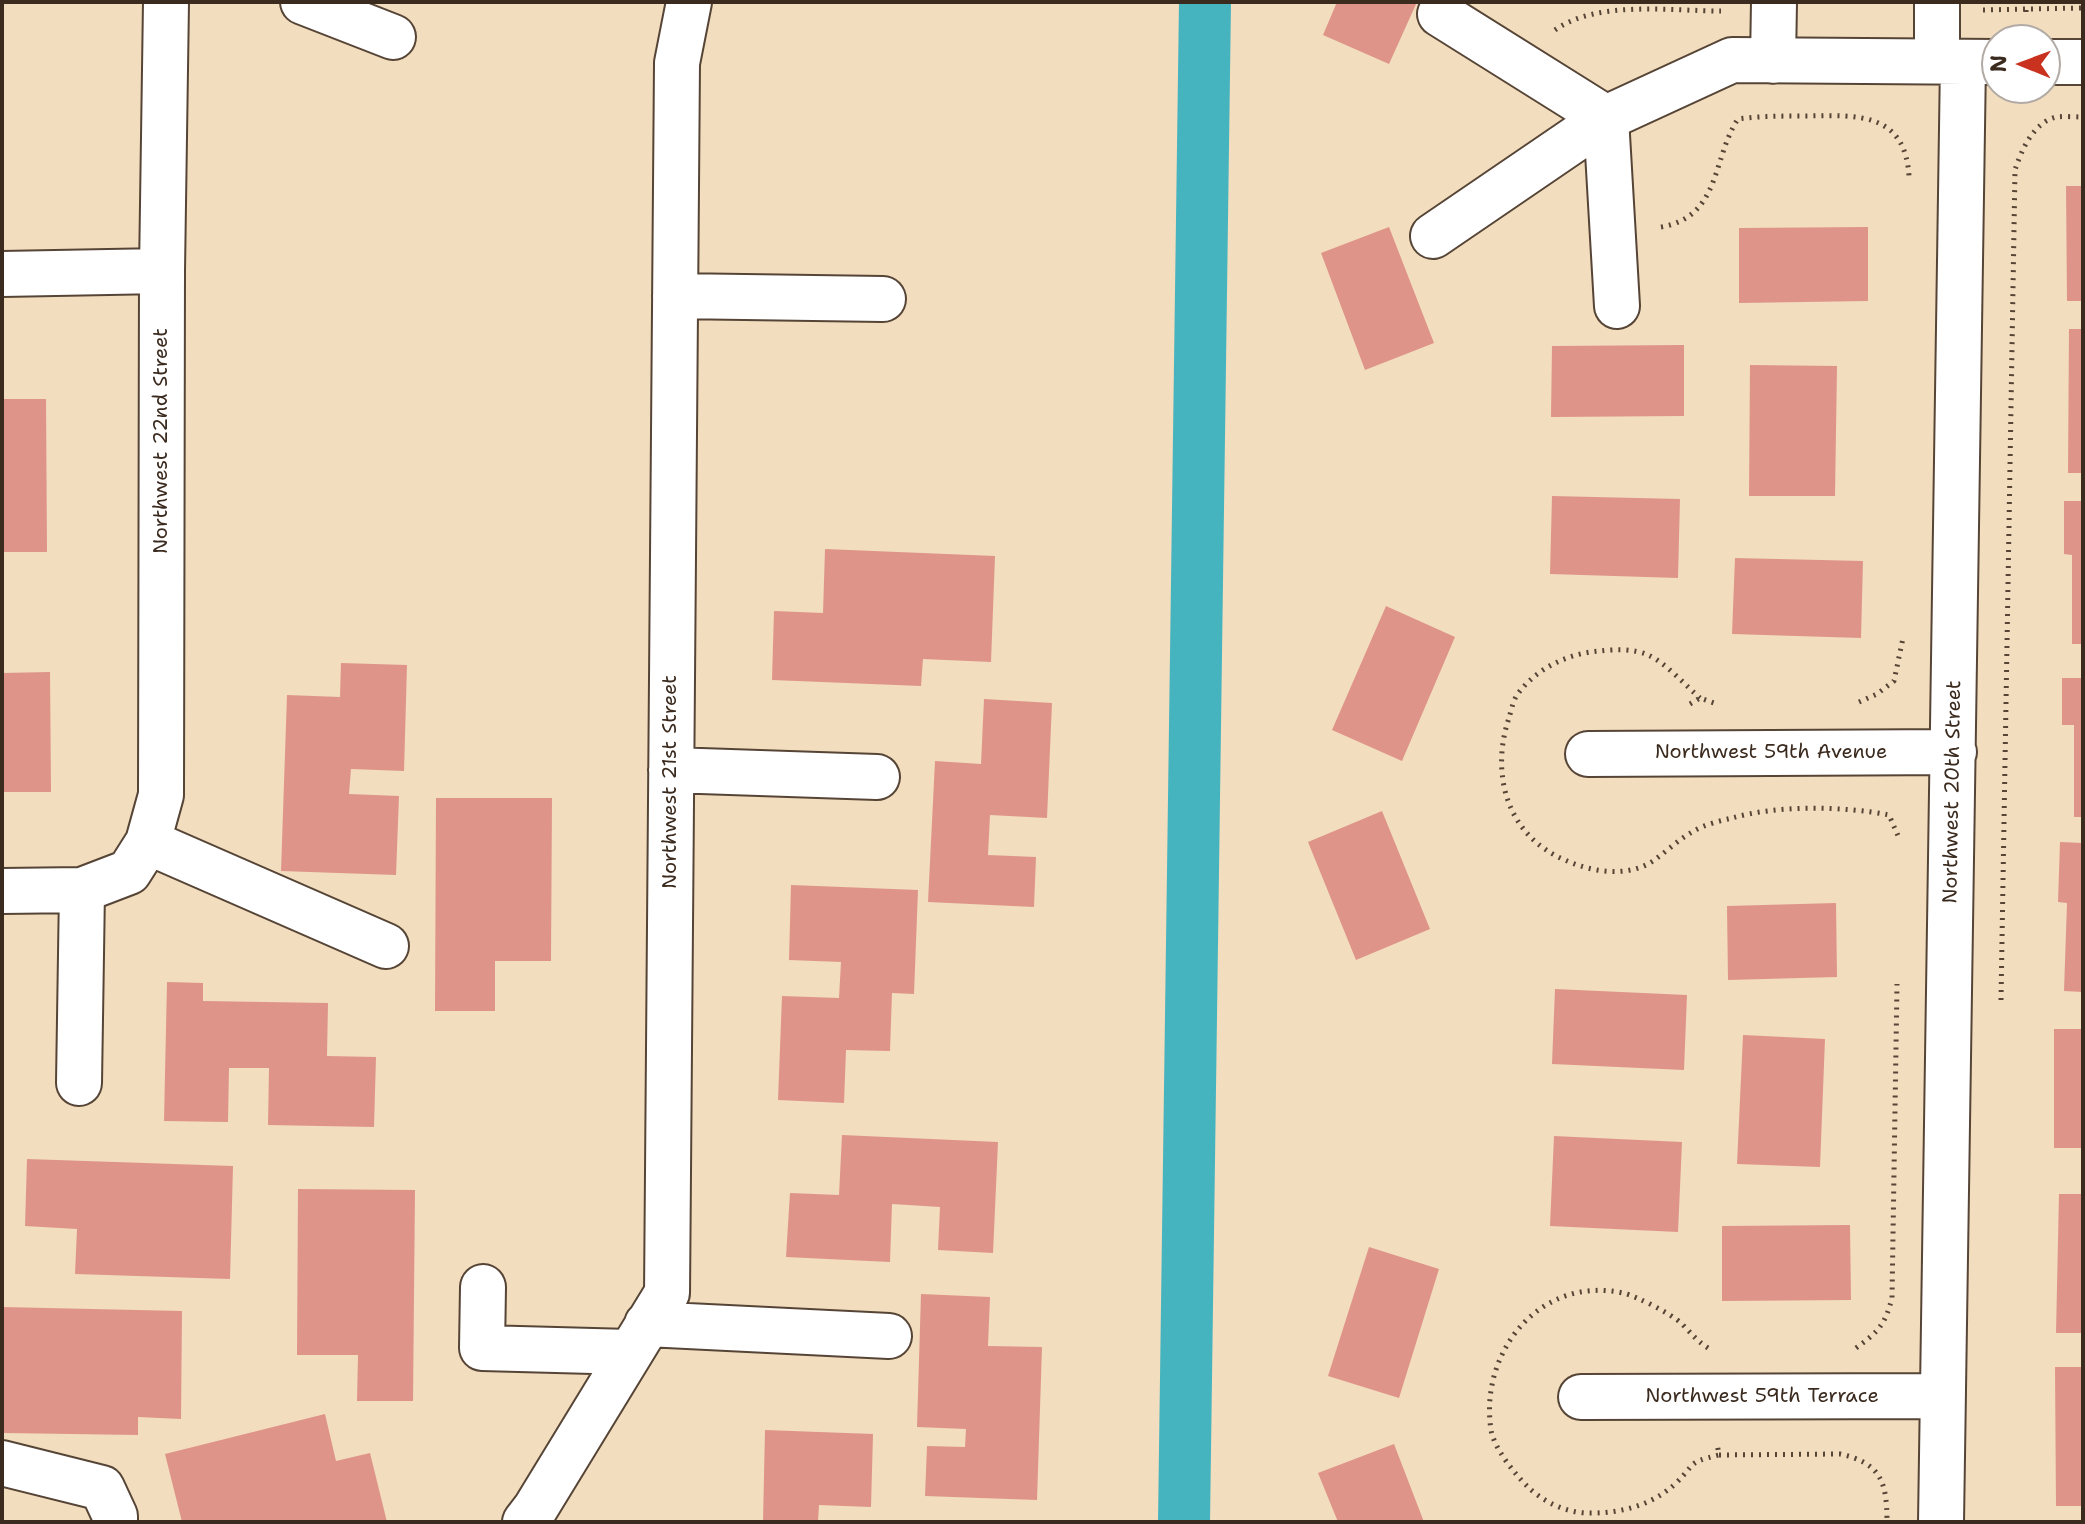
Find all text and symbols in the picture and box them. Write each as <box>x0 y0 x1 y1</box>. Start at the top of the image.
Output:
north arrow <box>1981 24 2061 104</box>
text: N <box>1984 55 2013 73</box>
street label: Northwest 22nd Street <box>150 328 174 554</box>
street label: Northwest 21st Street <box>659 675 683 889</box>
street label: Northwest 20th Street <box>1939 680 1967 904</box>
street label: Northwest 59th Avenue <box>1655 741 1887 765</box>
street label: Northwest 59th Terrace <box>1645 1385 1879 1409</box>

